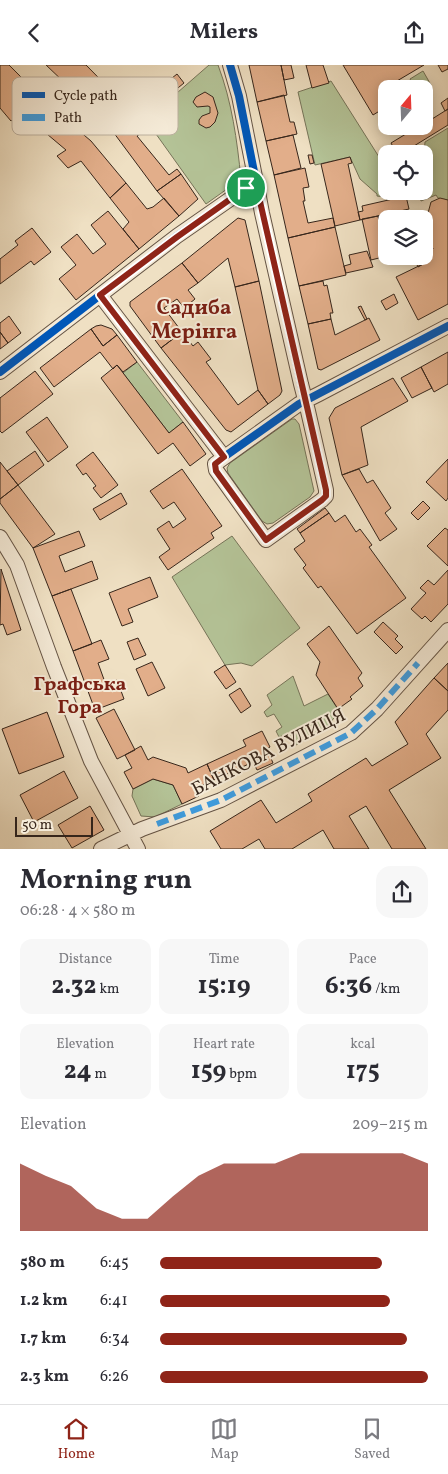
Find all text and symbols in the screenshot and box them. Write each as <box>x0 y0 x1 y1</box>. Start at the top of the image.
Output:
text: Milers <box>190 17 258 48</box>
icon: back <box>20 19 48 47</box>
icon: share <box>400 19 428 47</box>
legend <box>12 77 178 135</box>
north arrow <box>378 80 432 135</box>
map controls <box>378 80 433 265</box>
text: Cycle path <box>54 87 118 106</box>
text: Path <box>54 109 82 128</box>
button: locate <box>378 145 433 200</box>
pin <box>225 167 267 209</box>
icon: arrive <box>232 174 260 202</box>
button: layers <box>378 210 433 265</box>
district label: Садиба Мерінга <box>151 294 237 347</box>
district label: Графська Гора <box>33 671 127 722</box>
street label: БАНКОВА ВУЛИЦЯ <box>187 703 350 803</box>
scale bar <box>15 814 92 837</box>
text: 50 m <box>22 816 52 835</box>
text: Morning run <box>20 861 192 900</box>
button: share <box>376 866 428 918</box>
text: 06:28 · 4 × 580 m <box>20 900 136 922</box>
text: Distance <box>59 950 112 969</box>
text: Time <box>209 950 239 969</box>
text: Pace <box>349 950 377 969</box>
text: 2.32 <box>51 969 97 1004</box>
text: 15:19 <box>197 969 251 1004</box>
text: 6:36 <box>325 969 372 1004</box>
text: km <box>97 980 119 999</box>
text: /km <box>372 980 400 999</box>
text: Elevation <box>56 1035 114 1054</box>
text: Heart rate <box>193 1035 255 1054</box>
text: kcal <box>350 1035 375 1054</box>
text: 24 <box>64 1054 92 1089</box>
text: 159 <box>191 1054 226 1089</box>
text: 175 <box>346 1054 380 1089</box>
text: m <box>92 1065 107 1084</box>
text: bpm <box>226 1065 257 1084</box>
text: Elevation <box>20 1114 87 1136</box>
text: 209–215 m <box>352 1114 428 1136</box>
text: 580 m <box>20 1252 65 1274</box>
text: 6:45 <box>100 1252 129 1274</box>
text: 1.2 km <box>20 1290 68 1312</box>
text: 6:41 <box>100 1290 128 1312</box>
text: 1.7 km <box>20 1328 67 1350</box>
text: 6:34 <box>100 1328 130 1350</box>
text: 2.3 km <box>20 1366 69 1388</box>
text: 6:26 <box>100 1366 129 1388</box>
tab: Home <box>58 1415 95 1464</box>
tab: Map <box>210 1415 238 1464</box>
tab: Saved <box>354 1415 390 1464</box>

